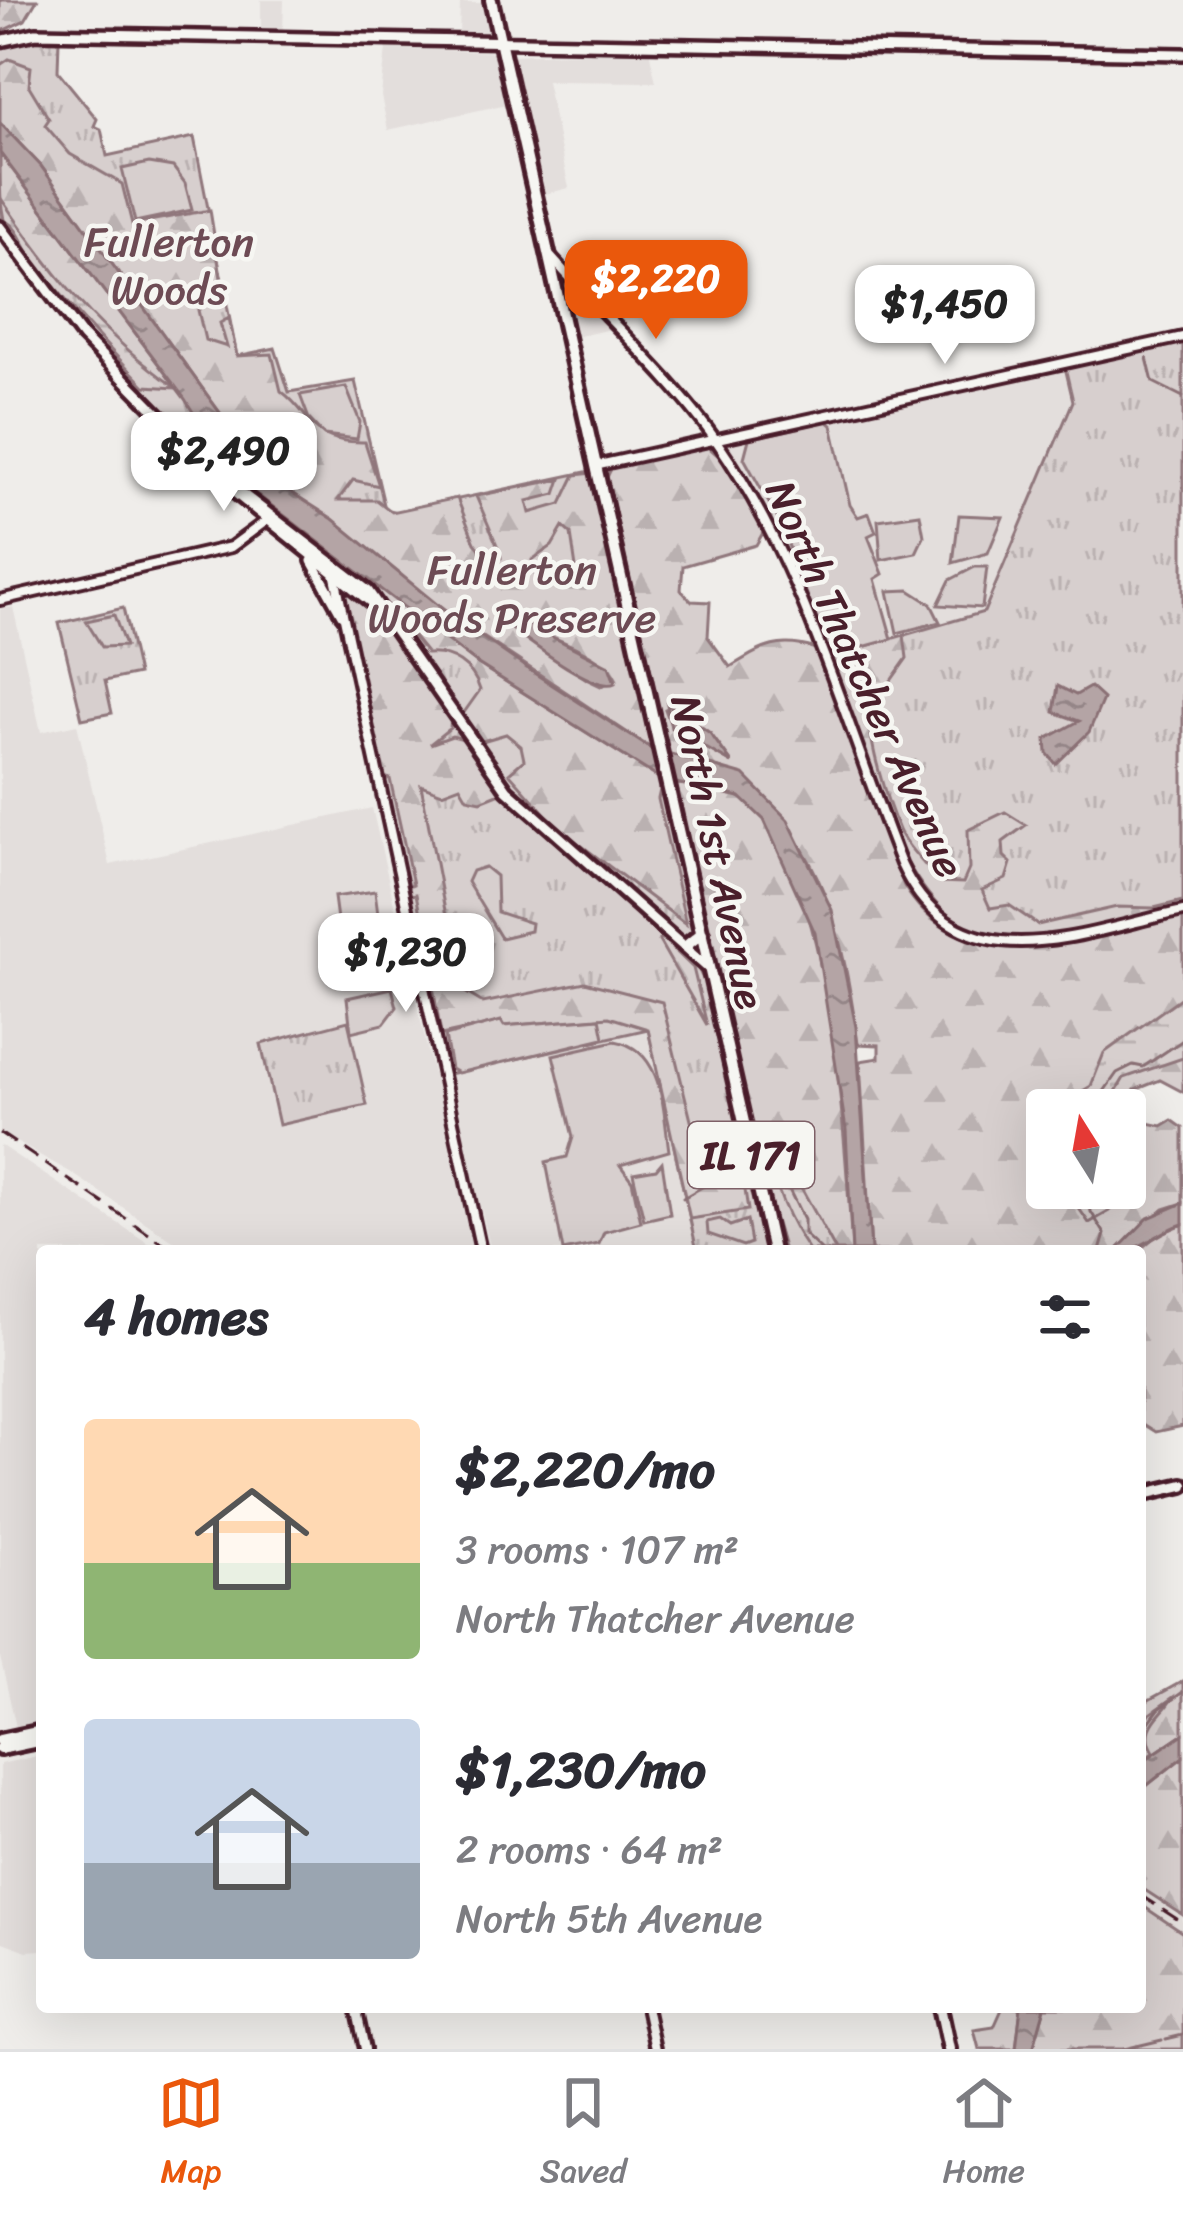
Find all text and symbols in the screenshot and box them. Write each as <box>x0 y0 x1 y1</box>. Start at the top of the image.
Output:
park label: Fullerton Woods <box>84 205 254 327</box>
pin: $2,220 <box>558 240 754 342</box>
text: $2,220 <box>592 244 720 313</box>
pin: $1,450 <box>847 265 1043 367</box>
text: $1,450 <box>882 269 1008 338</box>
pin: $2,490 <box>126 412 322 514</box>
text: $2,490 <box>158 416 290 485</box>
street label: North Thatcher Avenue <box>744 468 986 890</box>
park label: Fullerton Woods Preserve <box>368 533 656 655</box>
street label: North 1st Avenue <box>649 688 787 1016</box>
pin: $1,230 <box>308 913 504 1015</box>
text: $1,230 <box>345 917 467 986</box>
north arrow <box>1026 1089 1146 1209</box>
map controls <box>1026 1089 1146 1209</box>
road number: IL 171 <box>688 1122 814 1188</box>
text: 4 homes <box>84 1272 268 1362</box>
icon: filters <box>1032 1284 1098 1350</box>
text: $2,220/mo <box>456 1425 715 1515</box>
icon: home <box>180 1467 324 1611</box>
text: 3 rooms · 107 m² <box>456 1515 739 1584</box>
text: North Thatcher Avenue <box>456 1584 855 1653</box>
text: $1,230/mo <box>456 1725 706 1815</box>
icon: home <box>180 1767 324 1911</box>
text: 2 rooms · 64 m² <box>456 1815 723 1884</box>
text: North 5th Avenue <box>456 1884 762 1953</box>
tab: Map <box>158 2070 224 2200</box>
tab: Saved <box>540 2070 627 2200</box>
tab: Home <box>943 2070 1025 2200</box>

